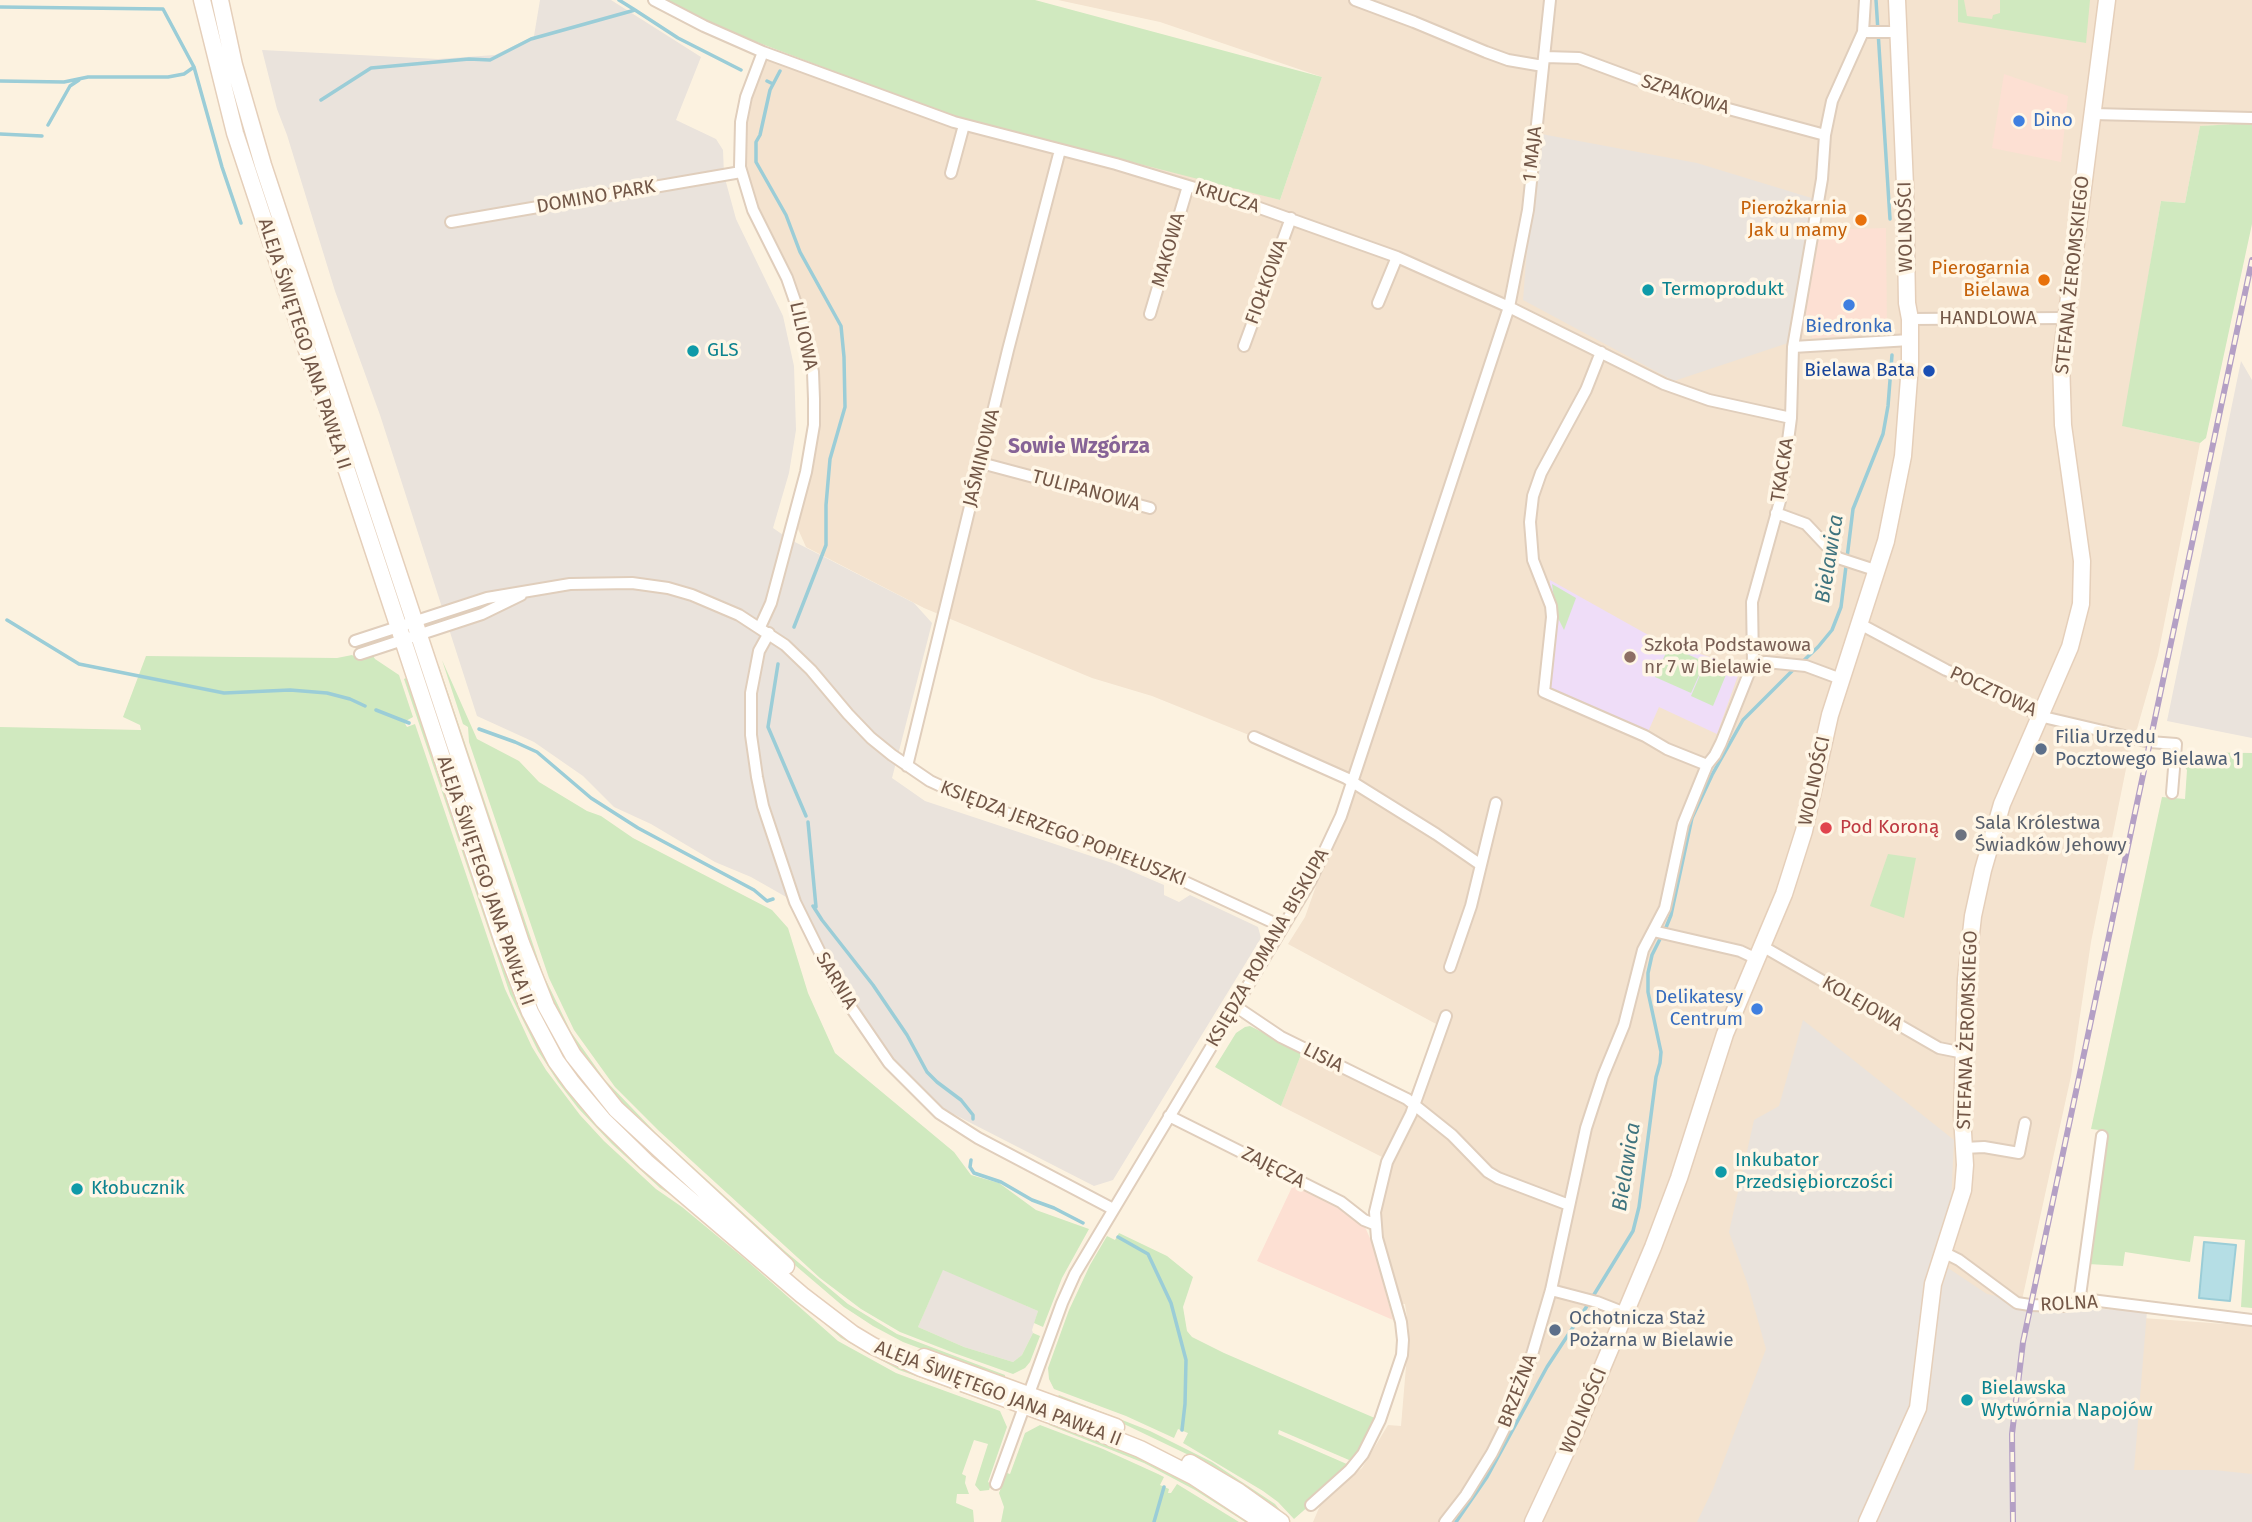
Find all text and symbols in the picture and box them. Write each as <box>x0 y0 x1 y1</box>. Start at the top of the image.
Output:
street label: SZPAKOWA <box>1638 70 1732 120</box>
place label: Dino <box>2033 110 2073 132</box>
marker: Dino <box>2011 113 2027 129</box>
street label: 1 MAJA <box>1519 125 1547 183</box>
street label: DOMINO PARK <box>535 175 657 219</box>
street label: STEFANA ŻEROMSKIEGO <box>2051 175 2095 375</box>
street label: KRUCZA <box>1192 177 1262 219</box>
street label: WOLNOŚCI <box>1894 181 1918 273</box>
place label: Pierożkarnia Jak u mamy <box>1740 198 1847 242</box>
street label: MAKOWA <box>1148 210 1190 290</box>
marker: Pierożkarnia Jak u mamy <box>1853 212 1869 228</box>
street label: ALEJA ŚWIĘTEGO JANA PAWŁA II <box>253 216 355 472</box>
street label: FIOŁKOWA <box>1241 237 1293 327</box>
place label: Pierogarnia Bielawa <box>1931 258 2030 302</box>
marker: Pierogarnia Bielawa <box>2036 272 2052 288</box>
place label: Termoprodukt <box>1662 279 1784 301</box>
marker: Termoprodukt <box>1640 282 1656 298</box>
marker: Biedronka <box>1841 297 1857 313</box>
street label: LILIOWA <box>784 299 822 373</box>
street label: HANDLOWA <box>1939 308 2037 330</box>
place label: Biedronka <box>1805 316 1893 338</box>
place label: GLS <box>707 340 739 362</box>
marker: GLS <box>685 343 701 359</box>
place label: Bielawa Bata <box>1804 360 1915 382</box>
marker: Bielawa Bata <box>1921 363 1937 379</box>
street label: JAŚMINOWA <box>959 407 1005 509</box>
district label: Sowie Wzgórza <box>1008 434 1150 460</box>
street label: TKACKA <box>1767 436 1799 504</box>
street label: TULIPANOWA <box>1029 466 1143 516</box>
water label: Bielawica <box>1811 513 1849 605</box>
place label: Szkoła Podstawowa nr 7 w Bielawie <box>1644 635 1811 679</box>
marker: Szkoła Podstawowa nr 7 w Bielawie <box>1622 649 1638 665</box>
street label: POCZTOWA <box>1946 662 2040 722</box>
place label: Filia Urzędu Pocztowego Bielawa 1 <box>2055 727 2241 771</box>
street label: WOLNOŚCI <box>1794 734 1836 828</box>
marker: Filia Urzędu Pocztowego Bielawa 1 <box>2033 741 2049 757</box>
street label: ALEJA ŚWIĘTEGO JANA PAWŁA II <box>431 753 539 1009</box>
street label: KSIĘDZA JERZEGO POPIEŁUSZKI <box>937 776 1189 892</box>
place label: Sala Królestwa Świadków Jehowy <box>1975 813 2127 857</box>
place label: Pod Koroną <box>1840 817 1939 839</box>
marker: Pod Koroną <box>1818 820 1834 836</box>
marker: Sala Królestwa Świadków Jehowy <box>1953 827 1969 843</box>
street label: KSIĘDZA ROMANA BISKUPA <box>1202 845 1334 1051</box>
street label: STEFANA ŻEROMSKIEGO <box>1953 930 1983 1130</box>
street label: SARNIA <box>810 949 862 1013</box>
street label: KOLEJOWA <box>1818 972 1906 1036</box>
place label: Delikatesy Centrum <box>1655 987 1743 1031</box>
marker: Delikatesy Centrum <box>1749 1001 1765 1017</box>
street label: LISIA <box>1299 1038 1347 1078</box>
water label: Bielawica <box>1608 1121 1646 1213</box>
street label: ZAJĘCZA <box>1238 1142 1308 1194</box>
place label: Inkubator Przedsiębiorczości <box>1735 1150 1893 1194</box>
marker: Inkubator Przedsiębiorczości <box>1713 1164 1729 1180</box>
place label: Kłobucznik <box>91 1178 185 1200</box>
marker: Kłobucznik <box>69 1181 85 1197</box>
street label: ROLNA <box>2040 1291 2098 1317</box>
place label: Ochotnicza Staż Pożarna w Bielawie <box>1569 1308 1734 1352</box>
marker: Ochotnicza Staż Pożarna w Bielawie <box>1547 1322 1563 1338</box>
street label: ALEJA ŚWIĘTEGO JANA PAWŁA II <box>871 1336 1125 1452</box>
street label: BRZEŻNA <box>1494 1351 1542 1431</box>
street label: WOLNOŚCI <box>1556 1365 1612 1457</box>
place label: Bielawska Wytwórnia Napojów <box>1981 1378 2153 1422</box>
marker: Bielawska Wytwórnia Napojów <box>1959 1392 1975 1408</box>

